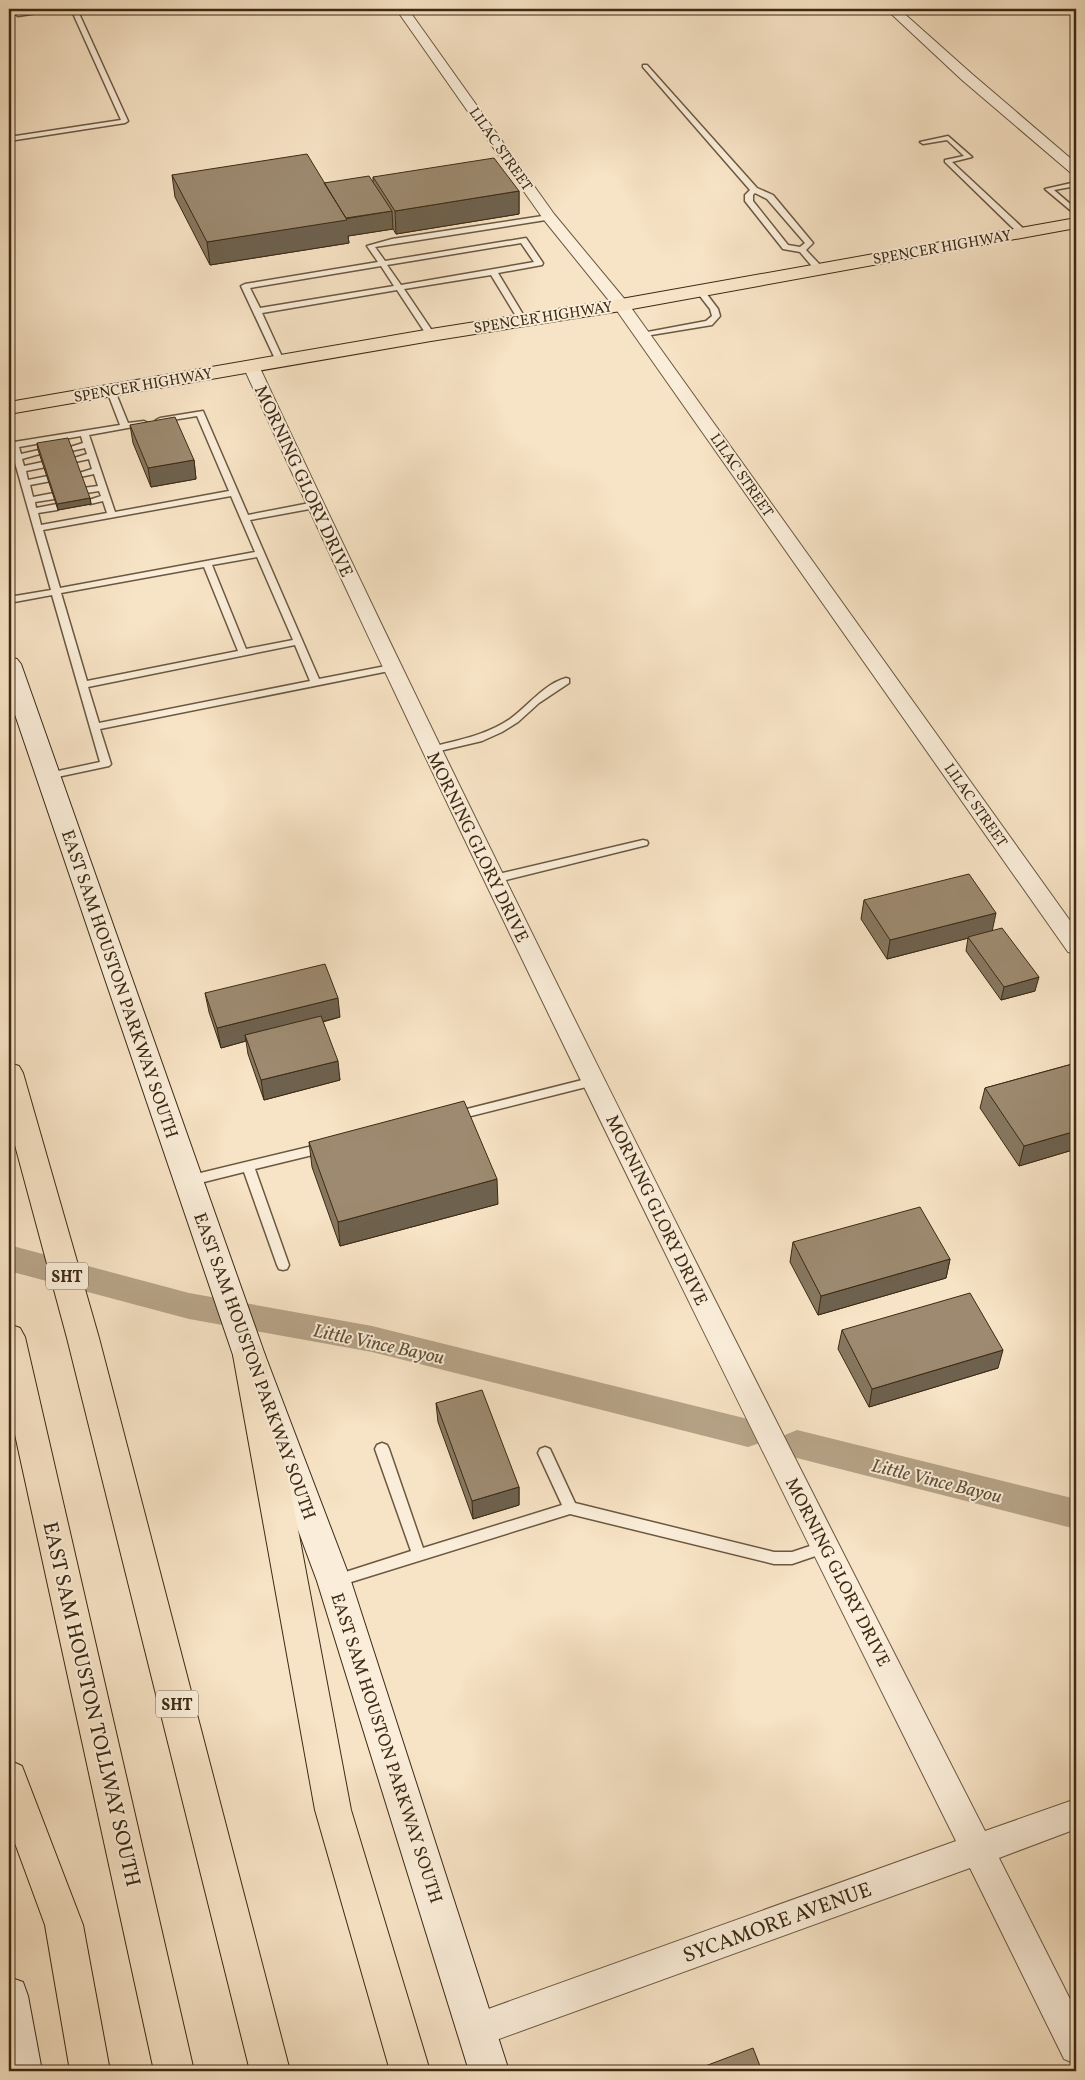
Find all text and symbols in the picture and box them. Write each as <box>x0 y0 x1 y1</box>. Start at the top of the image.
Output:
street label: LILAC STREET <box>463 104 537 196</box>
street label: SPENCER HIGHWAY <box>871 226 1014 271</box>
street label: SPENCER HIGHWAY <box>472 297 615 340</box>
street label: SPENCER HIGHWAY <box>72 364 215 409</box>
street label: MORNING GLORY DRIVE <box>247 382 358 582</box>
street label: LILAC STREET <box>704 430 778 522</box>
street label: MORNING GLORY DRIVE <box>420 748 534 947</box>
street label: LILAC STREET <box>938 760 1012 852</box>
street label: EAST SAM HOUSTON PARKWAY SOUTH <box>54 827 183 1142</box>
street label: MORNING GLORY DRIVE <box>599 1111 713 1310</box>
street label: EAST SAM HOUSTON PARKWAY SOUTH <box>186 1209 321 1524</box>
road number: SHT <box>46 1262 88 1290</box>
water label: Little Vince Bayou <box>311 1318 447 1372</box>
water label: Little Vince Bayou <box>869 1453 1005 1511</box>
street label: MORNING GLORY DRIVE <box>778 1474 895 1672</box>
street label: EAST SAM HOUSTON TOLLWAY SOUTH <box>34 1519 147 1890</box>
street label: EAST SAM HOUSTON PARKWAY SOUTH <box>323 1590 448 1907</box>
road number: SHT <box>156 1690 198 1718</box>
street label: SYCAMORE AVENUE <box>679 1876 876 1971</box>

